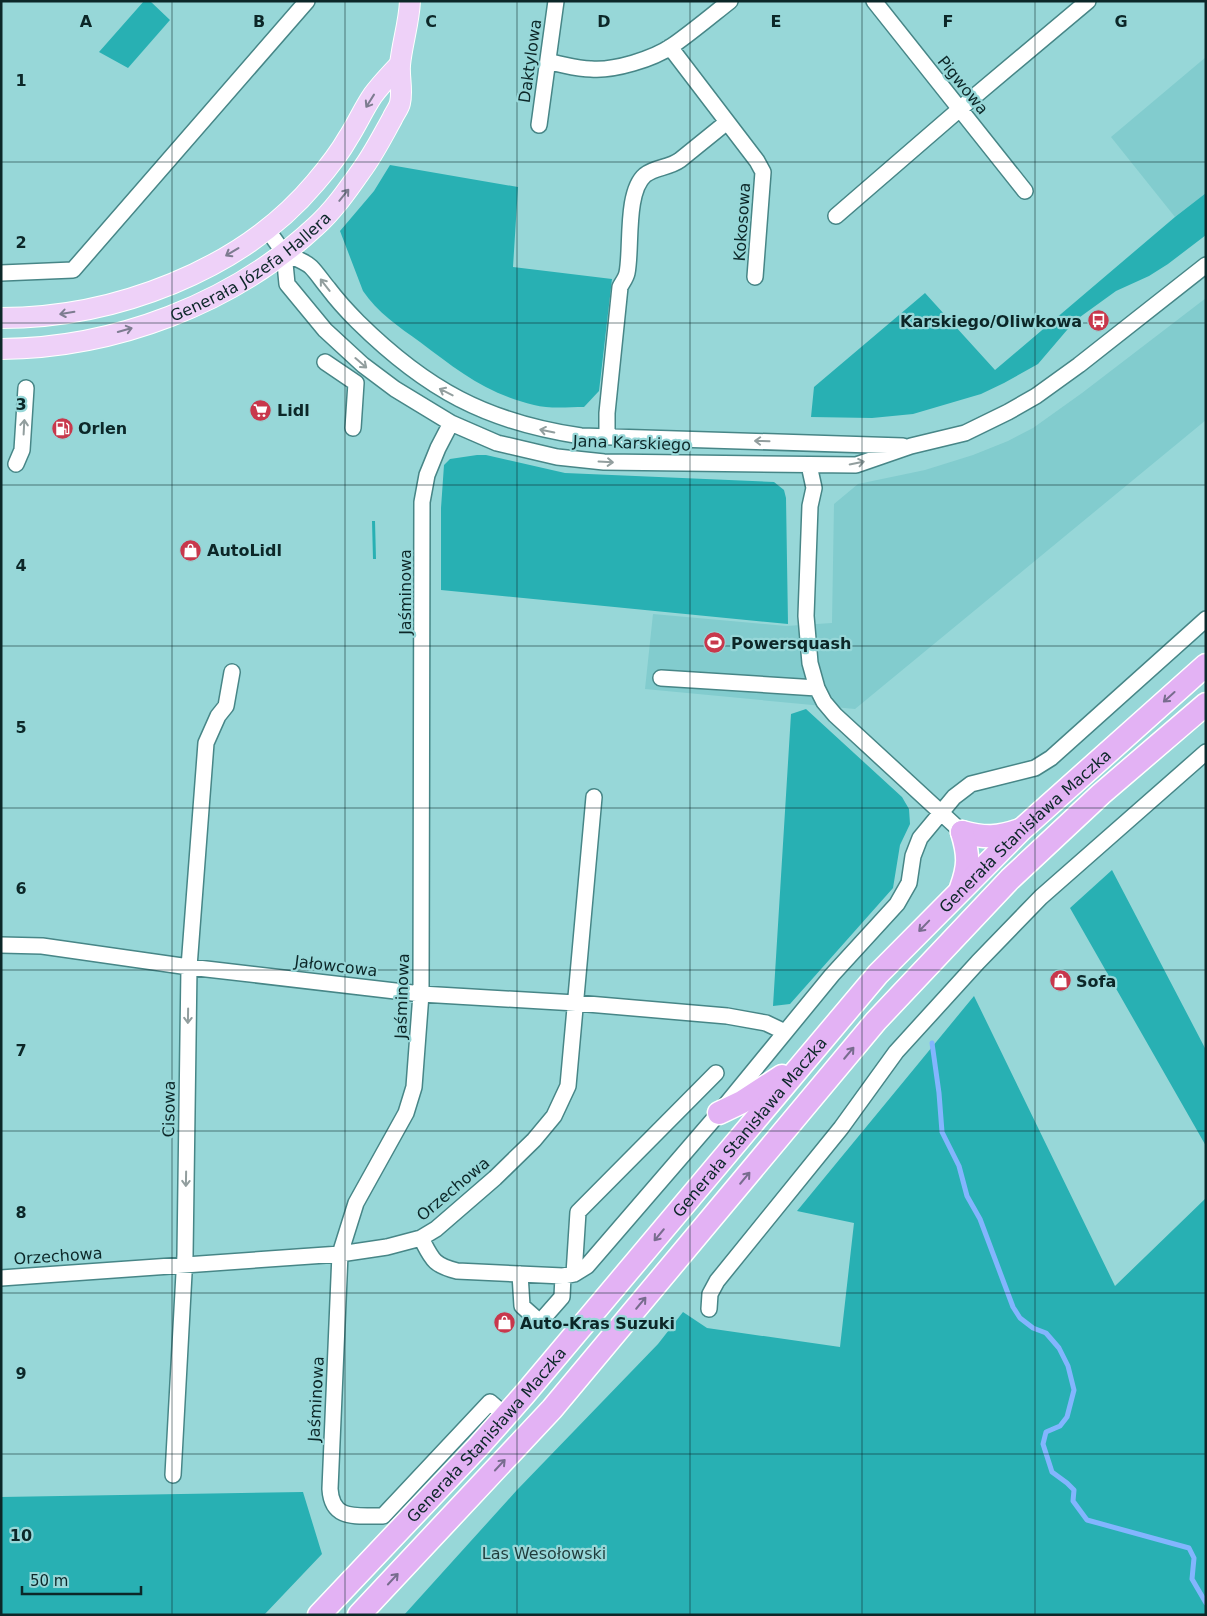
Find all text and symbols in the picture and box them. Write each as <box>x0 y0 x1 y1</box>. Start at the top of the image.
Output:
text: A <box>80 12 93 31</box>
text: B <box>253 12 265 31</box>
text: C <box>425 12 437 31</box>
text: D <box>597 12 611 31</box>
text: E <box>771 12 781 31</box>
text: F <box>943 12 953 31</box>
text: G <box>1114 12 1128 31</box>
street label: Daktylowa <box>515 18 545 104</box>
street label: Pigwowa <box>934 52 992 118</box>
text: 1 <box>15 71 27 90</box>
one-way arrow <box>364 94 374 108</box>
street label: Kokosowa <box>730 182 754 262</box>
one-way arrow <box>338 189 349 202</box>
street label: Generała Józefa Hallera <box>167 208 335 325</box>
text: 2 <box>15 233 27 252</box>
one-way arrow <box>226 248 240 258</box>
one-way arrow <box>320 279 331 292</box>
one-way arrow <box>60 308 76 318</box>
bus stop icon: Karskiego/Oliwkowa <box>1086 309 1110 333</box>
place label: Karskiego/Oliwkowa <box>900 312 1082 331</box>
one-way arrow <box>116 325 132 335</box>
one-way arrow <box>355 357 368 369</box>
one-way arrow <box>439 387 454 396</box>
text: 3 <box>15 395 27 414</box>
supermarket icon: Lidl <box>249 398 273 422</box>
place label: Lidl <box>277 401 310 420</box>
fuel station icon: Orlen <box>50 416 74 440</box>
one-way arrow <box>19 419 28 435</box>
place label: Orlen <box>78 419 127 438</box>
one-way arrow <box>540 425 556 435</box>
street label: Jana Karskiego <box>572 431 691 455</box>
one-way arrow <box>754 436 770 446</box>
one-way arrow <box>598 457 614 467</box>
one-way arrow <box>849 458 865 468</box>
shop icon: AutoLidl <box>179 538 203 562</box>
place label: AutoLidl <box>207 541 282 560</box>
street label: Jaśminowa <box>396 549 415 636</box>
text: 4 <box>15 556 27 575</box>
sports icon: Powersquash <box>703 631 727 655</box>
place label: Powersquash <box>731 634 851 653</box>
one-way arrow <box>1163 692 1176 703</box>
text: 5 <box>15 718 27 737</box>
street label: Generała Stanisława Maczka <box>935 745 1115 916</box>
text: 6 <box>15 879 27 898</box>
one-way arrow <box>918 920 930 933</box>
street label: Jałowcowa <box>292 951 379 981</box>
street label: Jaśminowa <box>391 953 413 1040</box>
shop icon: Sofa <box>1048 969 1072 993</box>
place label: Sofa <box>1076 972 1116 991</box>
one-way arrow <box>183 1008 193 1024</box>
street label: Generała Stanisława Maczka <box>668 1033 830 1221</box>
text: 7 <box>15 1041 27 1060</box>
one-way arrow <box>844 1047 855 1060</box>
street label: Cisowa <box>159 1081 179 1137</box>
street label: Orzechowa <box>413 1153 493 1225</box>
one-way arrow <box>181 1170 191 1186</box>
one-way arrow <box>739 1171 751 1184</box>
text: 8 <box>15 1203 27 1222</box>
one-way arrow <box>653 1228 664 1241</box>
street label: Orzechowa <box>13 1243 103 1269</box>
one-way arrow <box>636 1296 647 1309</box>
shop icon: Auto-Kras Suzuki <box>492 1311 516 1335</box>
place label: Auto-Kras Suzuki <box>520 1314 675 1333</box>
street label: Generała Stanisława Maczka <box>402 1343 570 1526</box>
street label: Jaśminowa <box>304 1356 328 1443</box>
text: 9 <box>15 1364 27 1383</box>
one-way arrow <box>494 1458 506 1471</box>
text: 10 <box>10 1526 32 1545</box>
park label: Las Wesołowski <box>482 1544 606 1563</box>
scale bar <box>22 1564 141 1596</box>
text: 50 m <box>30 1572 68 1590</box>
one-way arrow <box>387 1573 399 1586</box>

